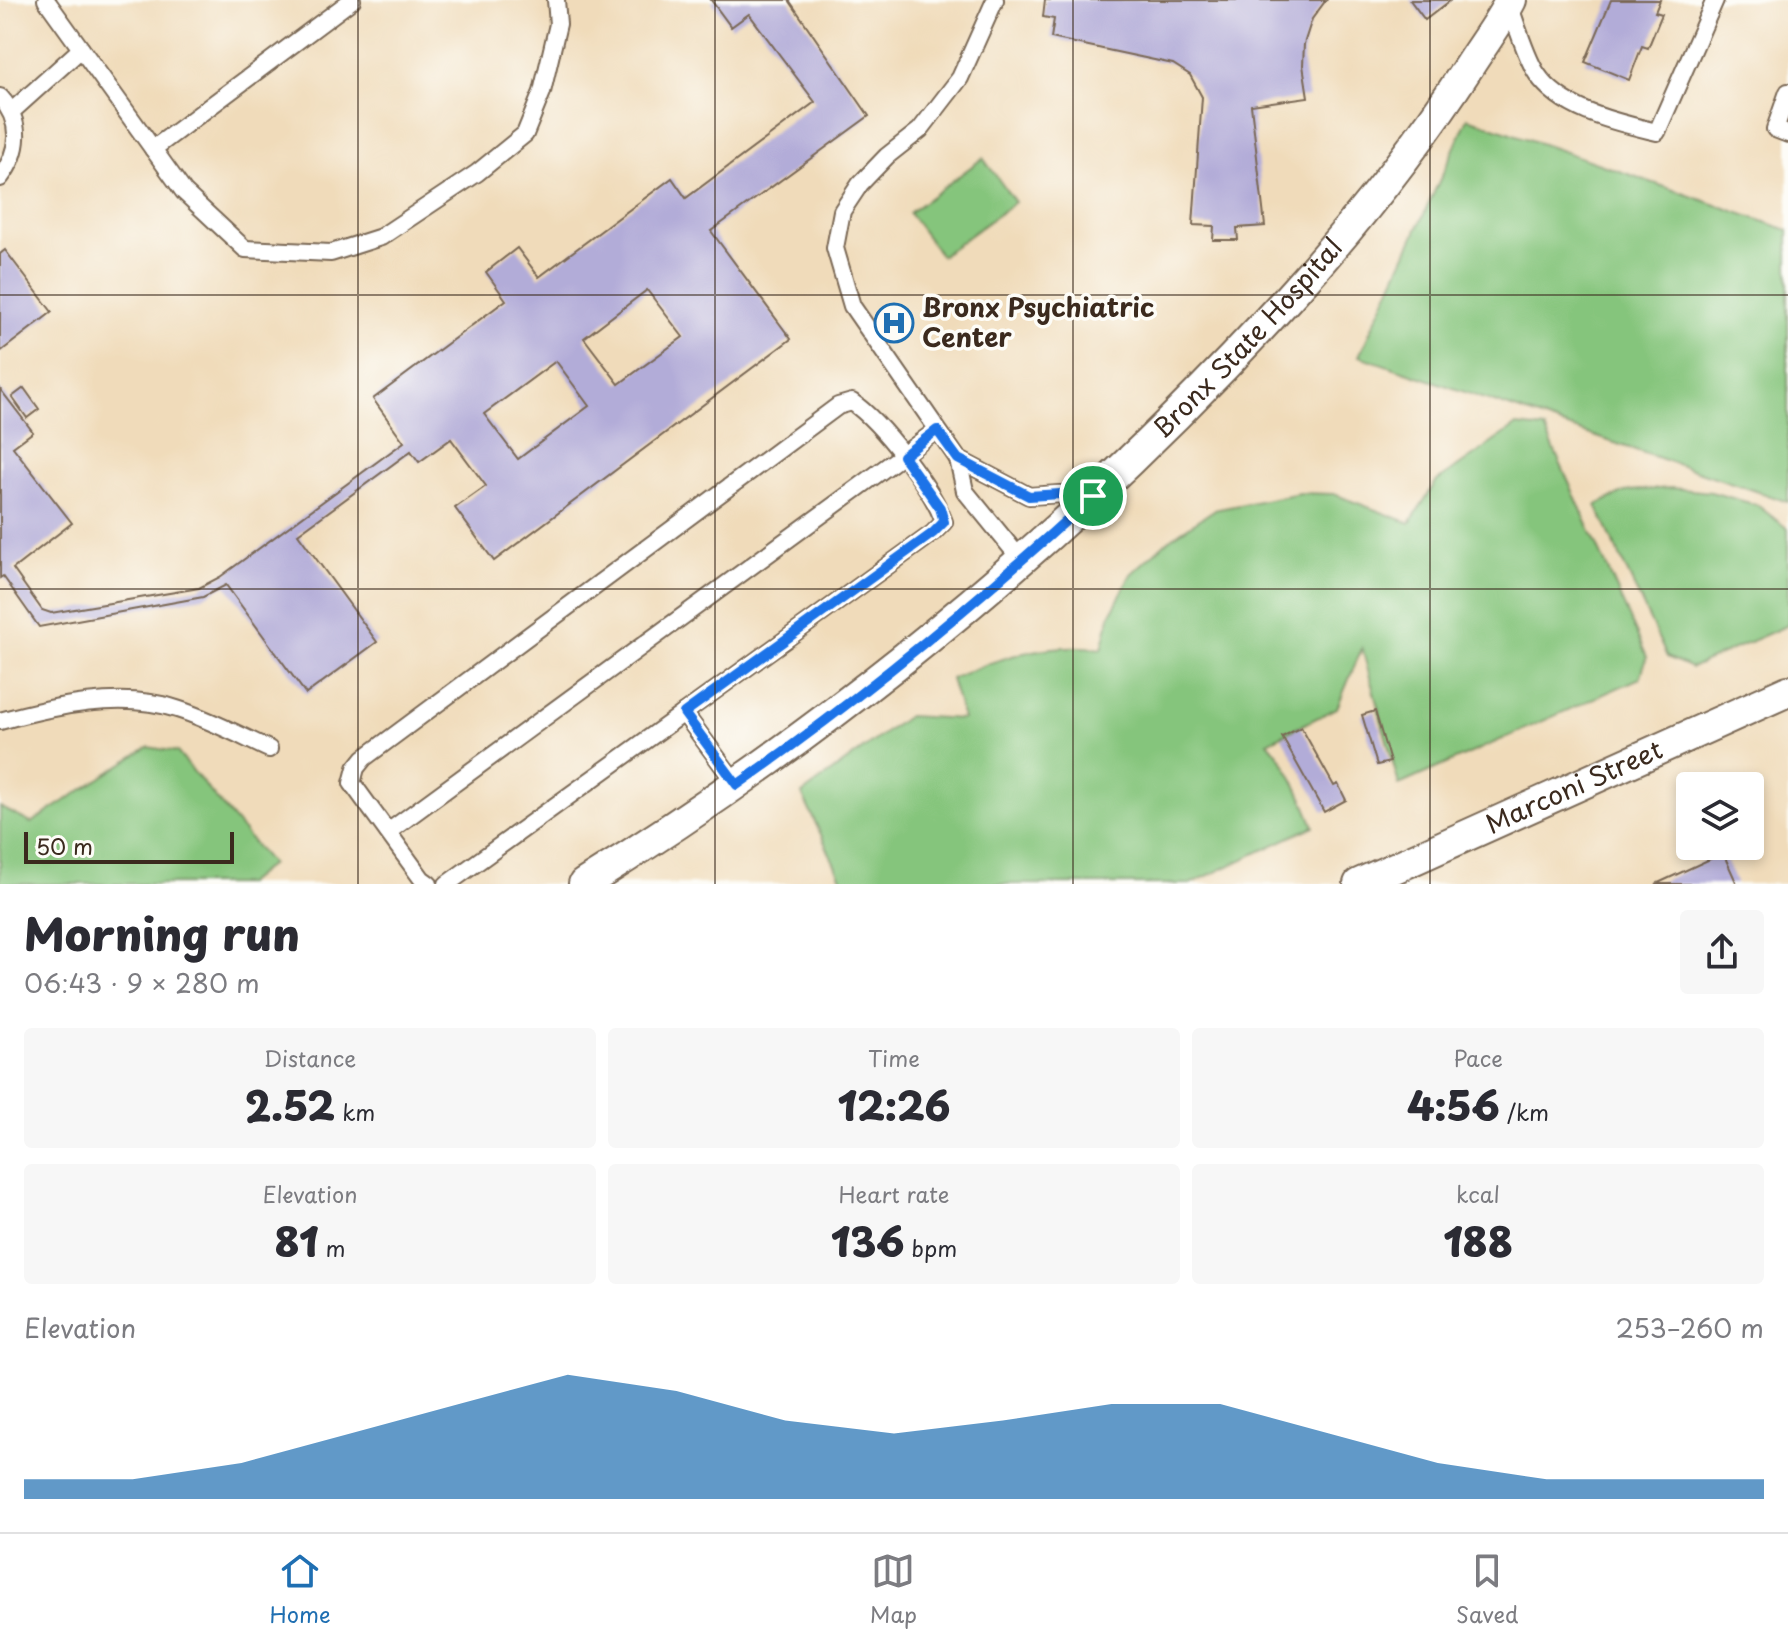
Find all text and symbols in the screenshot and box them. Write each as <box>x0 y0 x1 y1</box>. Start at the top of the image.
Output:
street label: Bronx State Hospital <box>1143 229 1351 446</box>
place label: Bronx Psychiatric Center <box>922 287 1154 356</box>
hospital icon: Bronx Psychiatric Center <box>873 302 915 344</box>
pin <box>1059 462 1127 530</box>
icon: arrive <box>1071 474 1115 518</box>
street label: Marconi Street <box>1479 729 1668 843</box>
map controls <box>1676 772 1764 860</box>
button: layers <box>1676 772 1764 860</box>
scale bar <box>24 828 234 864</box>
text: 50 m <box>36 829 93 862</box>
text: Morning run <box>24 900 300 966</box>
button: share <box>1680 910 1764 994</box>
text: 06:43 · 9 × 280 m <box>24 963 260 1002</box>
text: Distance <box>264 1041 356 1074</box>
text: Time <box>868 1041 920 1074</box>
text: Pace <box>1453 1041 1503 1074</box>
text: 2.52 <box>245 1074 335 1135</box>
text: 12:26 <box>838 1074 950 1135</box>
text: 4:56 <box>1407 1074 1500 1135</box>
text: km <box>335 1095 375 1128</box>
text: /km <box>1500 1095 1549 1128</box>
text: Elevation <box>263 1177 357 1210</box>
text: Heart rate <box>838 1177 950 1210</box>
text: kcal <box>1456 1177 1500 1210</box>
text: 81 <box>274 1210 318 1271</box>
text: 136 <box>831 1210 904 1271</box>
text: 188 <box>1443 1210 1513 1271</box>
text: m <box>318 1231 346 1264</box>
text: bpm <box>904 1231 957 1264</box>
text: Elevation <box>24 1308 136 1347</box>
text: 253–260 m <box>1615 1308 1764 1347</box>
tab: Home <box>270 1549 331 1630</box>
tab: Map <box>870 1549 917 1630</box>
tab: Saved <box>1456 1549 1518 1630</box>

